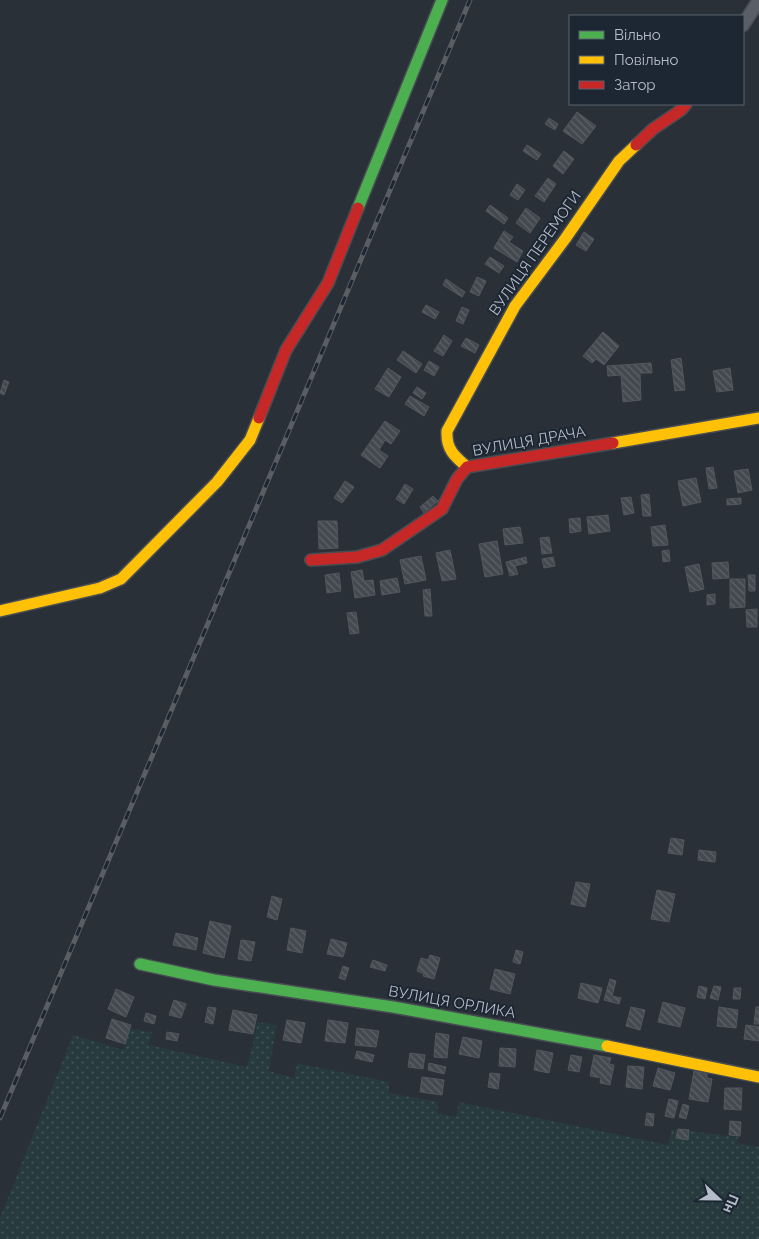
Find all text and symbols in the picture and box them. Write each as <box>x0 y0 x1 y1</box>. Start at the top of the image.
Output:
legend <box>569 15 744 105</box>
text: Вільно <box>614 26 661 44</box>
text: Повільно <box>614 51 679 69</box>
text: Затор <box>614 76 656 94</box>
street label: ВУЛИЦЯ ПЕРЕМОГИ <box>485 187 585 319</box>
street label: ВУЛИЦЯ ДРАЧА <box>471 422 587 460</box>
street label: ВУЛИЦЯ ОРЛИКА <box>387 982 517 1022</box>
north arrow <box>694 1174 744 1224</box>
text: Пн <box>720 1192 742 1216</box>

